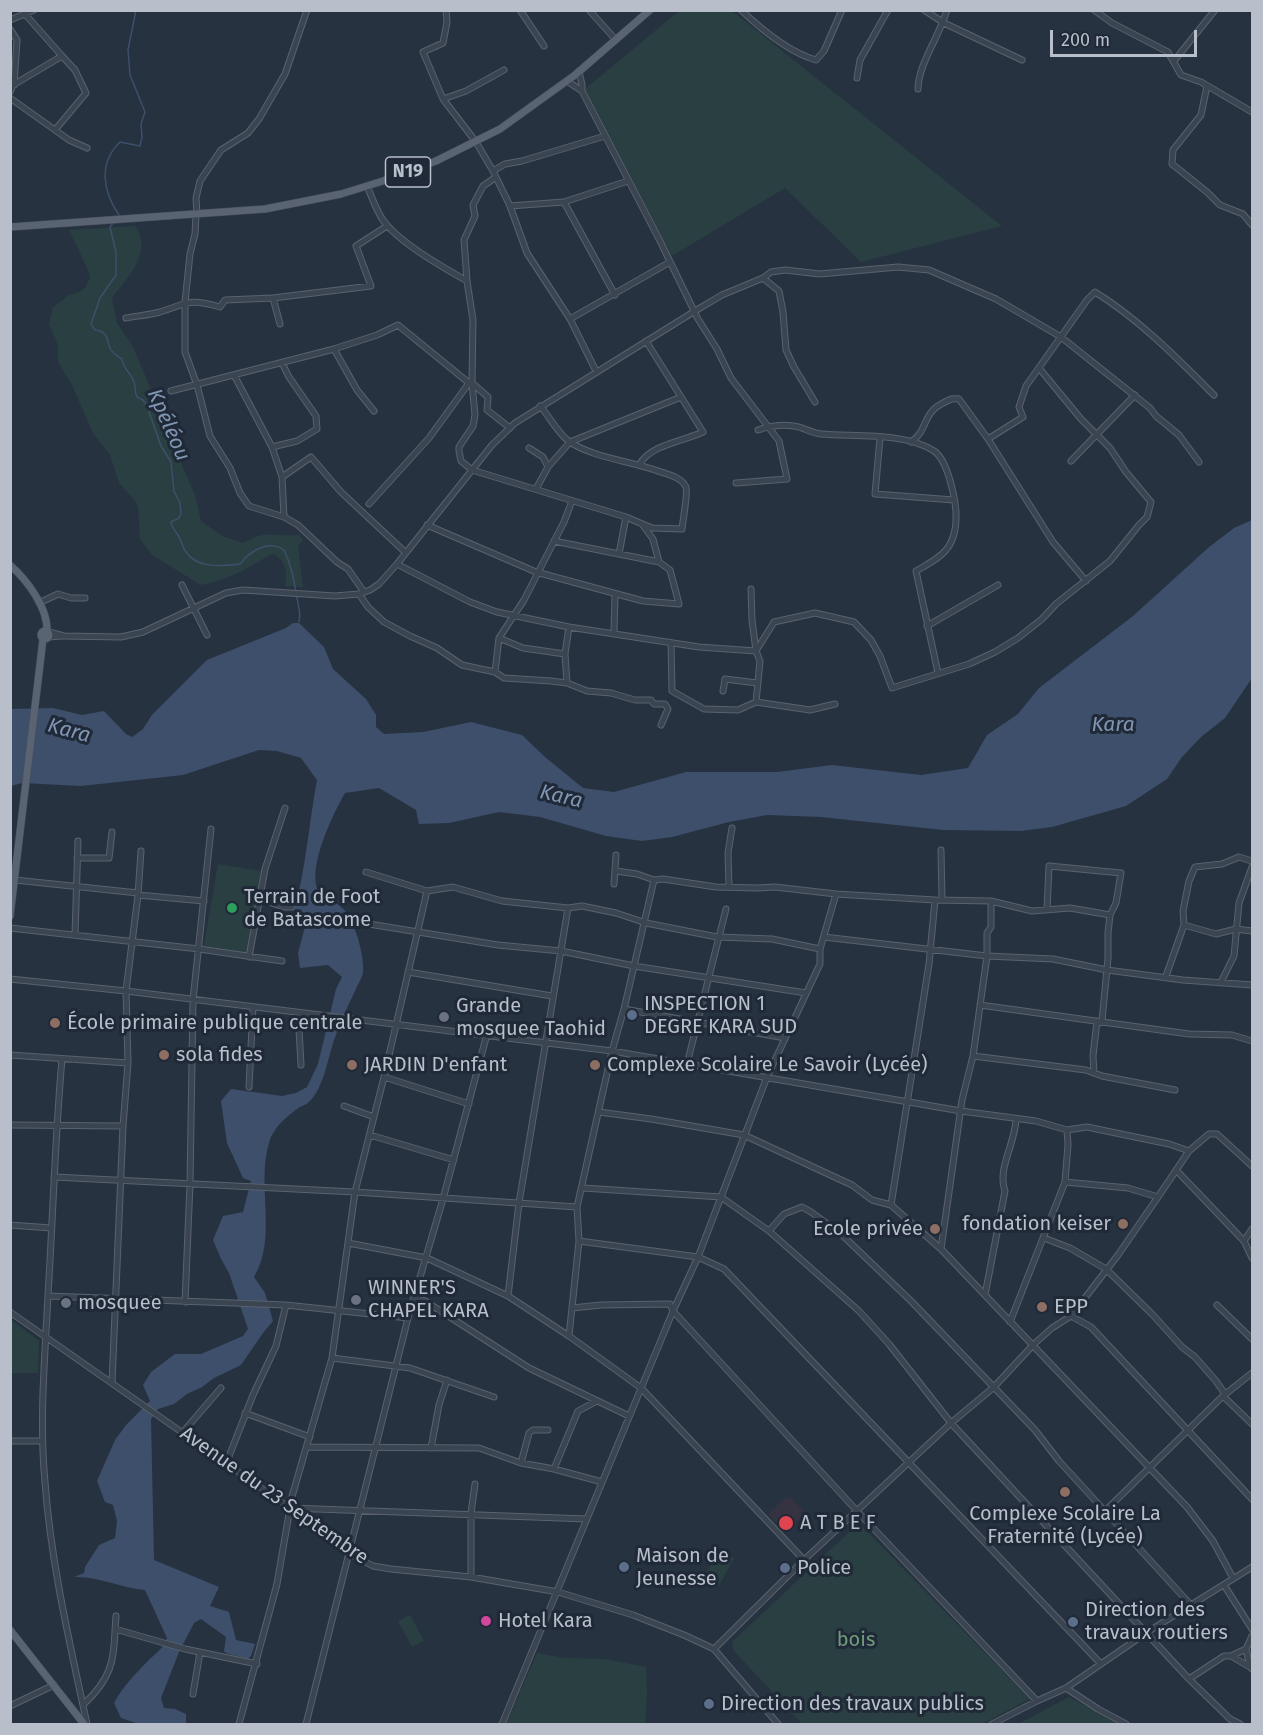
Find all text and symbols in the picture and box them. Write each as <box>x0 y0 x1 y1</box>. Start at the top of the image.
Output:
scale bar <box>1053 18 1200 56</box>
text: 200 m <box>1061 29 1110 51</box>
road number: N19 <box>386 157 430 187</box>
water label: Kpéléou <box>141 385 195 465</box>
water label: Kara <box>1091 712 1135 738</box>
water label: Kara <box>45 713 93 749</box>
water label: Kara <box>537 780 585 814</box>
place label: Terrain de Foot de Batascome <box>244 885 380 932</box>
marker: Terrain de Foot de Batascome <box>225 901 239 915</box>
place label: INSPECTION 1 DEGRE KARA SUD <box>644 992 797 1039</box>
place label: Grande mosquee Taohid <box>456 994 606 1041</box>
marker: INSPECTION 1 DEGRE KARA SUD <box>625 1008 639 1022</box>
marker: Grande mosquee Taohid <box>437 1010 451 1024</box>
place label: École primaire publique centrale <box>67 1011 362 1035</box>
marker: École primaire publique centrale <box>48 1016 62 1030</box>
place label: sola fides <box>176 1043 263 1067</box>
marker: sola fides <box>157 1048 171 1062</box>
place label: JARDIN D'enfant <box>364 1053 507 1077</box>
place label: Complexe Scolaire Le Savoir (Lycée) <box>607 1053 928 1077</box>
marker: JARDIN D'enfant <box>345 1058 359 1072</box>
marker: Complexe Scolaire Le Savoir (Lycée) <box>588 1058 602 1072</box>
place label: fondation keiser <box>962 1212 1111 1236</box>
place label: Ecole privée <box>813 1217 923 1241</box>
marker: fondation keiser <box>1116 1217 1130 1231</box>
marker: Ecole privée <box>928 1222 942 1236</box>
place label: WINNER'S CHAPEL KARA <box>368 1276 489 1323</box>
place label: mosquee <box>78 1291 162 1315</box>
marker: WINNER'S CHAPEL KARA <box>349 1293 363 1307</box>
place label: EPP <box>1054 1295 1088 1319</box>
marker: mosquee <box>59 1296 73 1310</box>
marker: EPP <box>1035 1300 1049 1314</box>
street label: Avenue du 23 Septembre <box>175 1422 373 1570</box>
marker: Complexe Scolaire La Fraternité (Lycée) <box>1058 1485 1072 1499</box>
place label: Complexe Scolaire La Fraternité (Lycée) <box>969 1502 1161 1549</box>
place label: A T B E F <box>800 1511 876 1535</box>
marker: A T B E F <box>777 1514 795 1532</box>
place label: Maison de Jeunesse <box>636 1544 729 1591</box>
place label: Police <box>797 1556 851 1580</box>
marker: Maison de Jeunesse <box>617 1560 631 1574</box>
marker: Police <box>778 1561 792 1575</box>
place label: Direction des travaux routiers <box>1085 1598 1228 1645</box>
place label: Hotel Kara <box>498 1609 593 1633</box>
marker: Hotel Kara <box>479 1614 493 1628</box>
marker: Direction des travaux routiers <box>1066 1615 1080 1629</box>
park label: bois <box>837 1628 875 1652</box>
place label: Direction des travaux publics <box>721 1692 984 1716</box>
marker: Direction des travaux publics <box>702 1697 716 1711</box>

